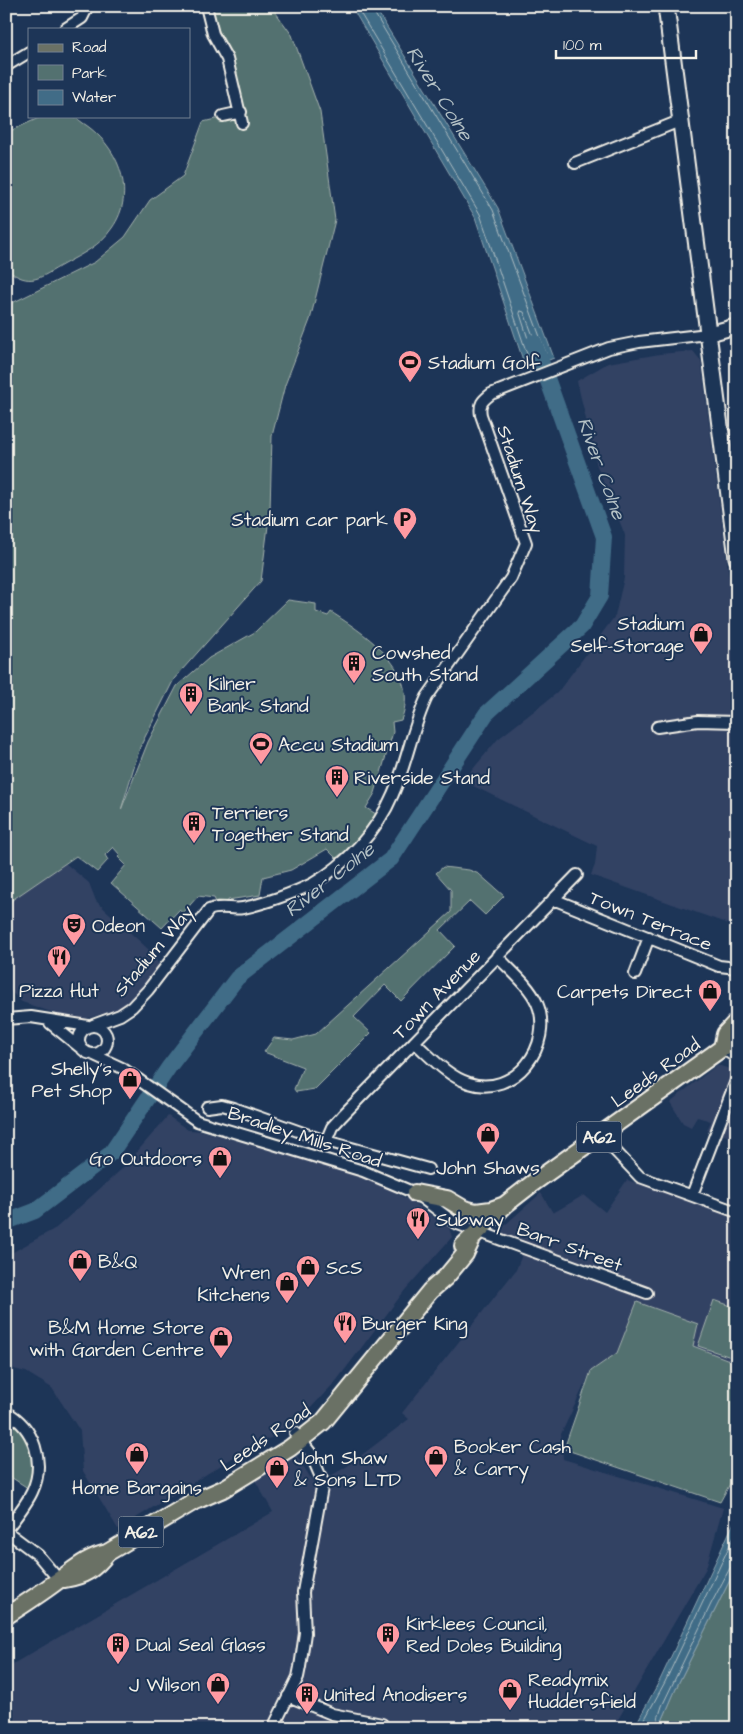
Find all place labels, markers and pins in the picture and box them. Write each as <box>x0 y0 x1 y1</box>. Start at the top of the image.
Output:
sports icon: Stadium Golf <box>397 349 423 383</box>
place label: Stadium Golf <box>428 350 541 377</box>
parking icon: Stadium car park <box>392 506 418 540</box>
place label: Stadium car park <box>232 507 388 534</box>
place label: Stadium Self-Storage <box>571 611 684 661</box>
shop icon: Stadium Self-Storage <box>688 621 714 655</box>
place label: Cowshed South Stand <box>372 640 478 689</box>
building icon: Cowshed South Stand <box>341 650 367 684</box>
place label: Kilner Bank Stand <box>208 671 309 720</box>
building icon: Kilner Bank Stand <box>178 681 204 715</box>
sports icon: Accu Stadium <box>248 731 274 765</box>
place label: Accu Stadium <box>278 732 398 759</box>
building icon: Riverside Stand <box>324 764 350 798</box>
place label: Riverside Stand <box>354 765 490 792</box>
place label: Terriers Together Stand <box>212 800 349 850</box>
building icon: Terriers Together Stand <box>181 810 207 844</box>
theatre icon: Odeon <box>61 912 87 946</box>
place label: Odeon <box>92 913 145 940</box>
restaurant icon: Pizza Hut <box>46 944 72 978</box>
place label: Pizza Hut <box>19 978 99 1005</box>
shop icon: Carpets Direct <box>697 978 723 1012</box>
place label: Carpets Direct <box>557 979 692 1006</box>
place label: Shelly's Pet Shop <box>31 1056 112 1105</box>
shop icon: Shelly's Pet Shop <box>117 1066 143 1100</box>
shop icon: John Shaws <box>475 1121 501 1155</box>
shop icon: Go Outdoors <box>207 1145 233 1179</box>
place label: Go Outdoors <box>89 1146 202 1173</box>
place label: John Shaws <box>436 1155 540 1182</box>
restaurant icon: Subway <box>405 1206 431 1240</box>
place label: Subway <box>436 1207 505 1235</box>
shop icon: B&Q <box>67 1248 93 1282</box>
place label: B&Q <box>98 1249 138 1276</box>
shop icon: ScS <box>295 1254 321 1288</box>
place label: ScS <box>326 1255 362 1282</box>
place label: Wren Kitchens <box>197 1260 270 1309</box>
shop icon: Wren Kitchens <box>274 1270 300 1304</box>
restaurant icon: Burger King <box>332 1310 358 1344</box>
place label: Burger King <box>362 1311 468 1339</box>
place label: B&M Home Store with Garden Centre <box>29 1315 204 1364</box>
shop icon: B&M Home Store with Garden Centre <box>208 1325 234 1359</box>
place label: Booker Cash & Carry <box>454 1434 572 1484</box>
shop icon: Home Bargains <box>124 1441 150 1475</box>
shop icon: Booker Cash & Carry <box>423 1444 449 1478</box>
place label: John Shaw & Sons LTD <box>294 1445 401 1494</box>
shop icon: John Shaw & Sons LTD <box>264 1455 290 1489</box>
place label: Home Bargains <box>72 1475 202 1503</box>
place label: Kirklees Council, Red Doles Building <box>406 1611 562 1661</box>
building icon: Kirklees Council, Red Doles Building <box>375 1621 401 1655</box>
building icon: Dual Seal Glass <box>105 1631 131 1665</box>
place label: Dual Seal Glass <box>136 1632 266 1659</box>
place label: Readymix Huddersfield <box>528 1667 636 1716</box>
shop icon: J Wilson <box>205 1671 231 1705</box>
place label: J Wilson <box>129 1672 200 1699</box>
shop icon: Readymix Huddersfield <box>497 1677 523 1711</box>
building icon: United Anodisers <box>294 1681 320 1715</box>
place label: United Anodisers <box>324 1682 467 1709</box>

